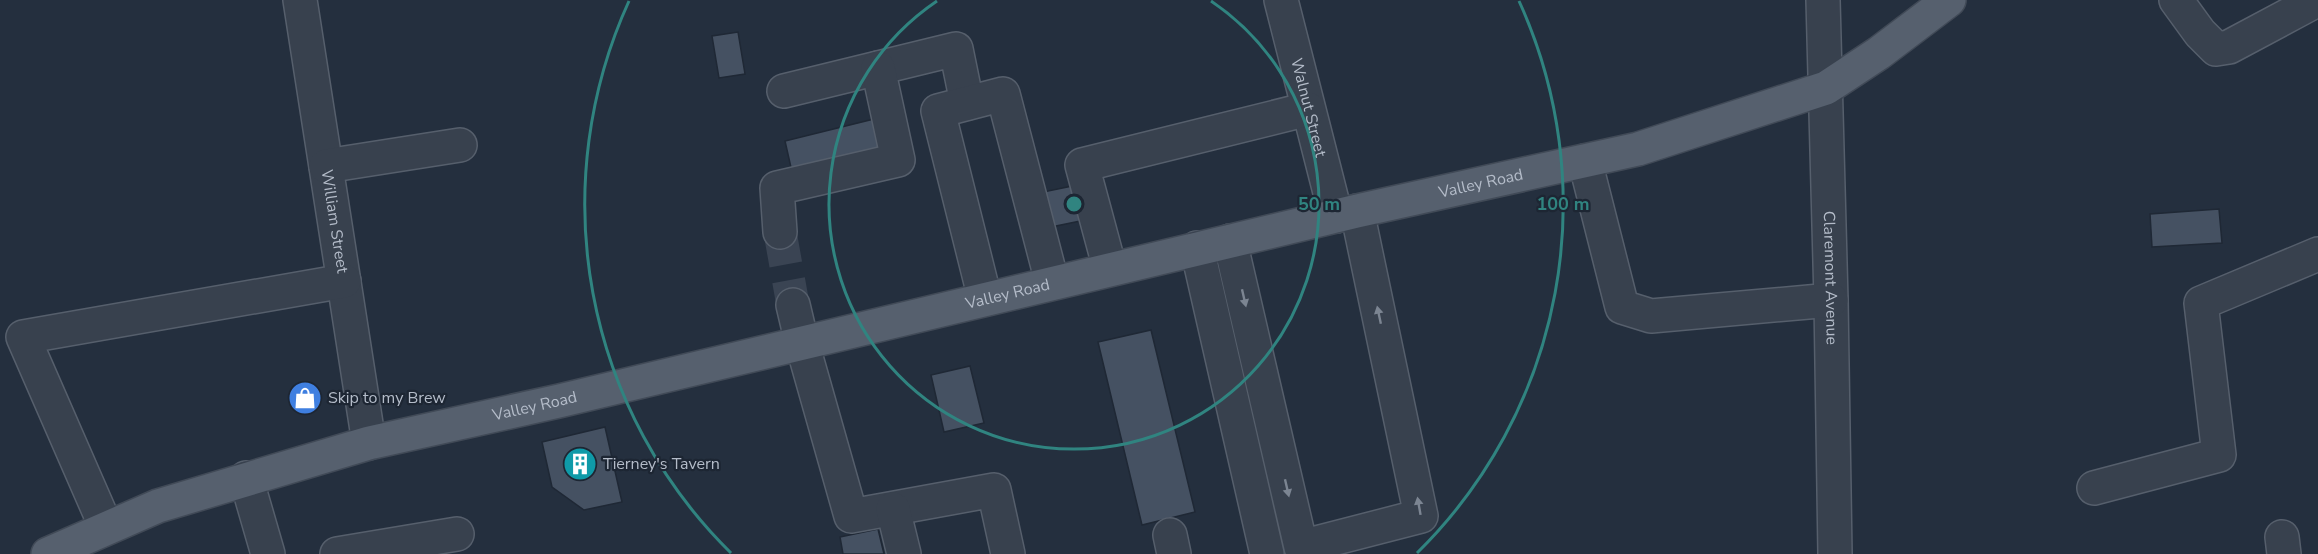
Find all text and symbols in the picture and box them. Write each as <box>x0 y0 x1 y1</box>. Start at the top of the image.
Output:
street label: Walnut Street <box>1285 56 1332 160</box>
street label: Valley Road <box>1436 164 1525 204</box>
street label: William Street <box>316 168 353 275</box>
text: 50 m <box>1298 192 1340 216</box>
text: 100 m <box>1536 192 1590 216</box>
centre of rings <box>1064 194 1084 214</box>
street label: Claremont Avenue <box>1818 211 1843 345</box>
street label: Valley Road <box>962 274 1052 315</box>
one-way arrow <box>1239 288 1249 307</box>
one-way arrow <box>1374 305 1383 324</box>
shop icon: Skip to my Brew <box>287 380 323 416</box>
street label: Valley Road <box>489 386 579 427</box>
place label: Skip to my Brew <box>328 387 446 409</box>
building icon: Tierney's Tavern <box>562 446 598 482</box>
place label: Tierney's Tavern <box>603 453 720 475</box>
one-way arrow <box>1283 479 1293 497</box>
one-way arrow <box>1414 496 1423 515</box>

